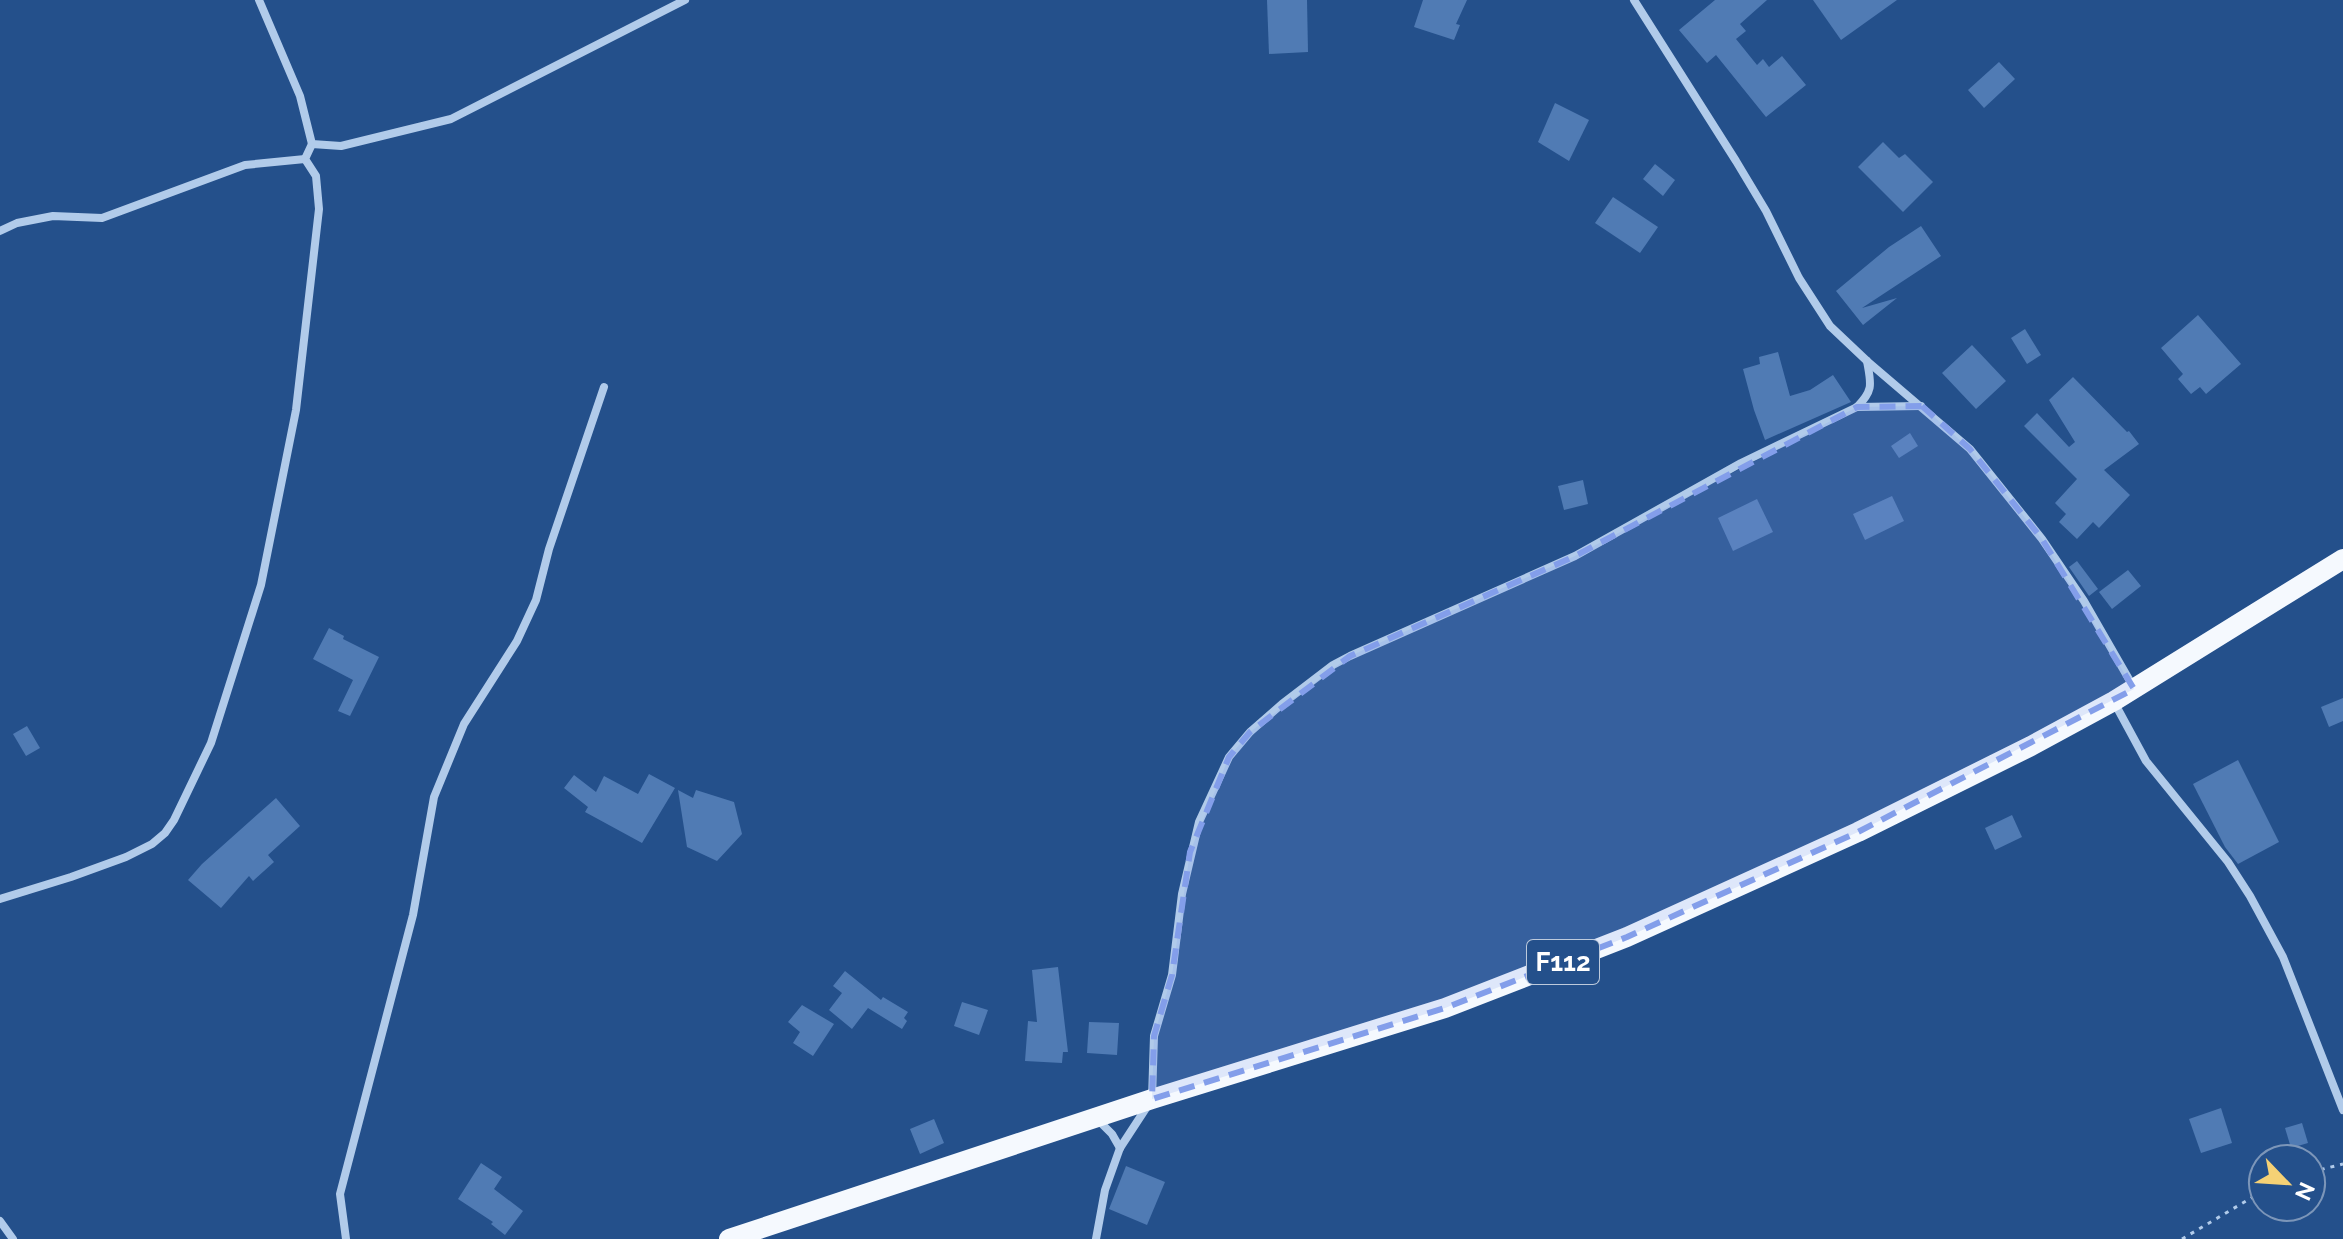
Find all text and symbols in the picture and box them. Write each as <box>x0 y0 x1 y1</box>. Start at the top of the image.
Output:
road number: F112 <box>1527 940 1599 984</box>
north arrow <box>2247 1143 2327 1223</box>
text: N <box>2290 1178 2320 1205</box>

